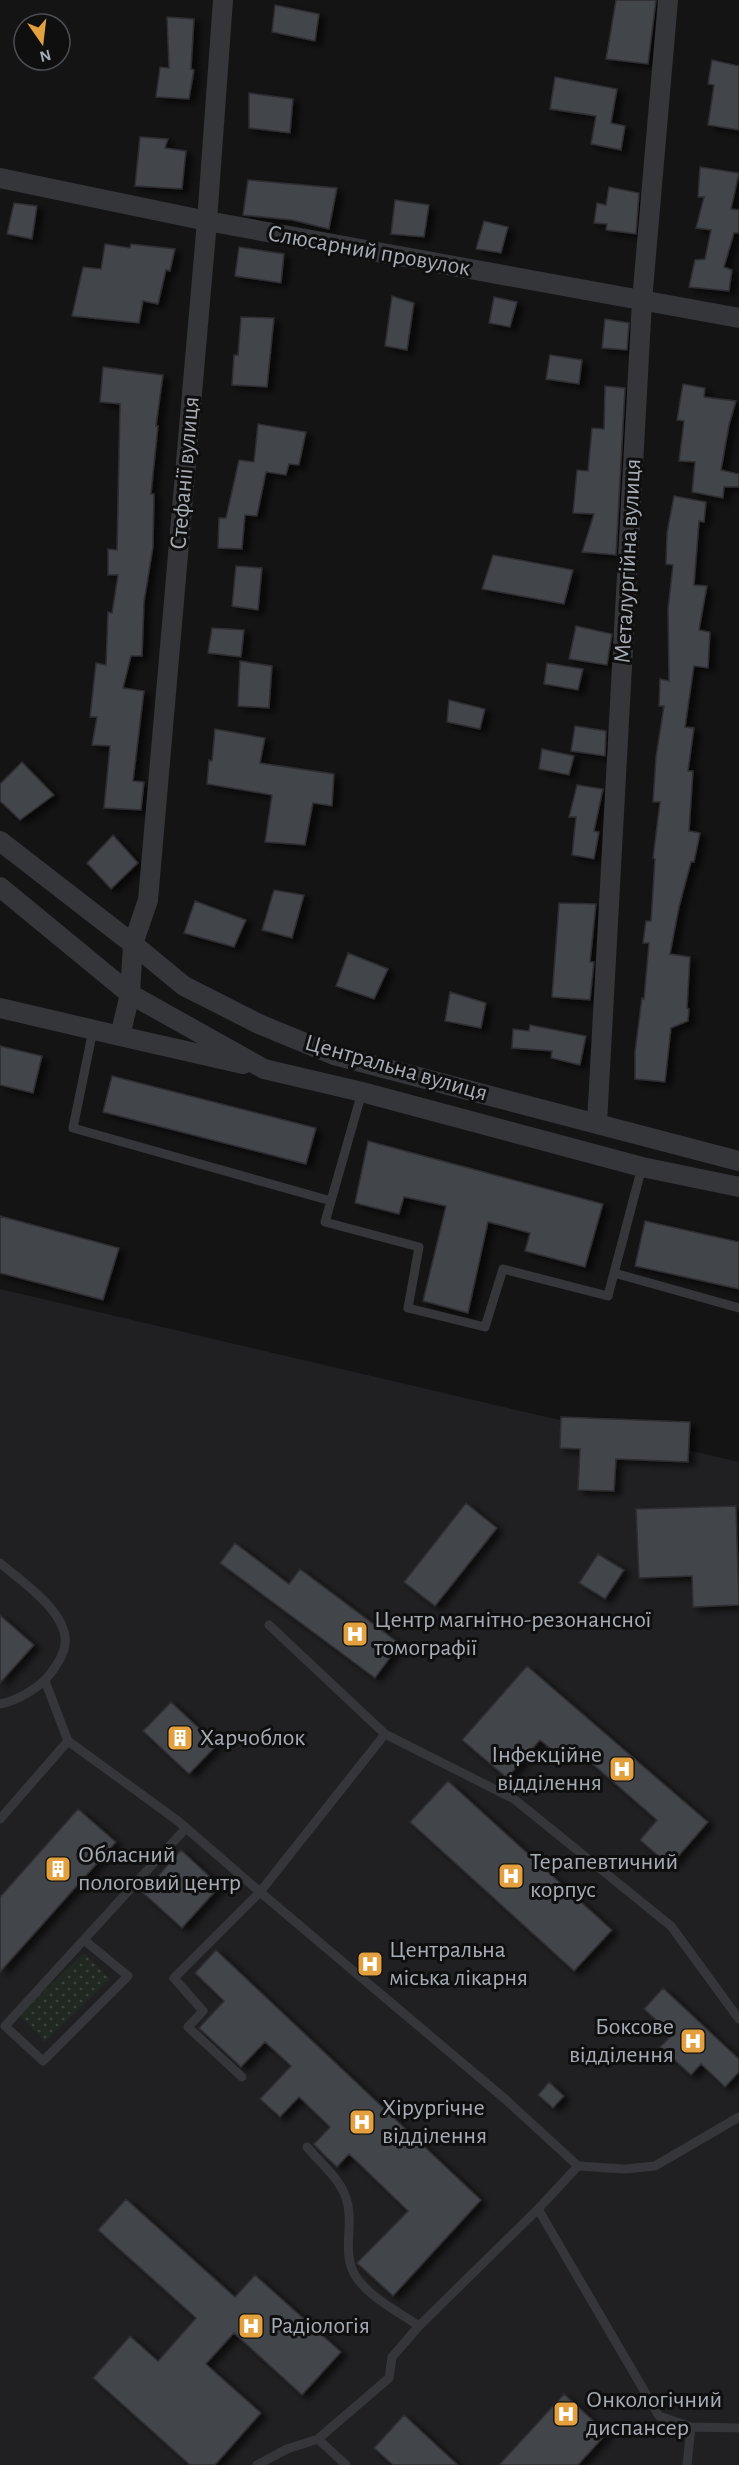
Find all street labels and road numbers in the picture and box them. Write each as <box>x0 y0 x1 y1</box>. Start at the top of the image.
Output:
street label: Слюсарний провулок <box>266 221 472 281</box>
street label: Стефанії вулиця <box>166 395 204 551</box>
street label: Металургійна вулиця <box>611 458 645 664</box>
street label: Центральна вулиця <box>302 1030 490 1106</box>

